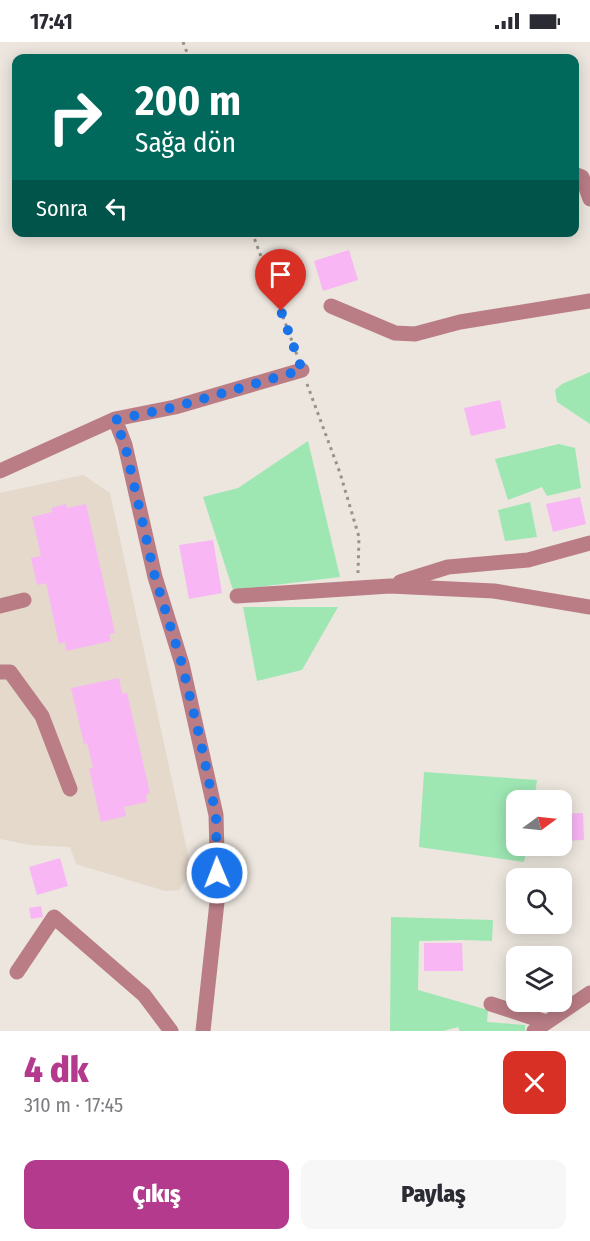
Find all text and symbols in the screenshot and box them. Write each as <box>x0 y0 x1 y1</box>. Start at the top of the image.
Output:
text: 17:41 <box>30 8 73 35</box>
text: 200 m <box>135 76 241 126</box>
icon: right <box>36 78 114 156</box>
text: Sağa dön <box>135 127 236 159</box>
icon: left <box>100 192 133 225</box>
text: Sonra <box>36 195 88 222</box>
pin <box>255 249 306 311</box>
icon: arrive <box>264 258 297 291</box>
north arrow <box>506 790 572 856</box>
map controls <box>506 790 572 1012</box>
position arrow <box>185 841 249 905</box>
button: search <box>506 868 572 934</box>
button: layers <box>506 946 572 1012</box>
text: 4 dk <box>24 1048 89 1092</box>
button: close <box>503 1051 566 1114</box>
text: 310 m · 17:45 <box>24 1093 123 1117</box>
button: Çıkış <box>24 1160 289 1229</box>
button: Paylaş <box>301 1160 566 1229</box>

